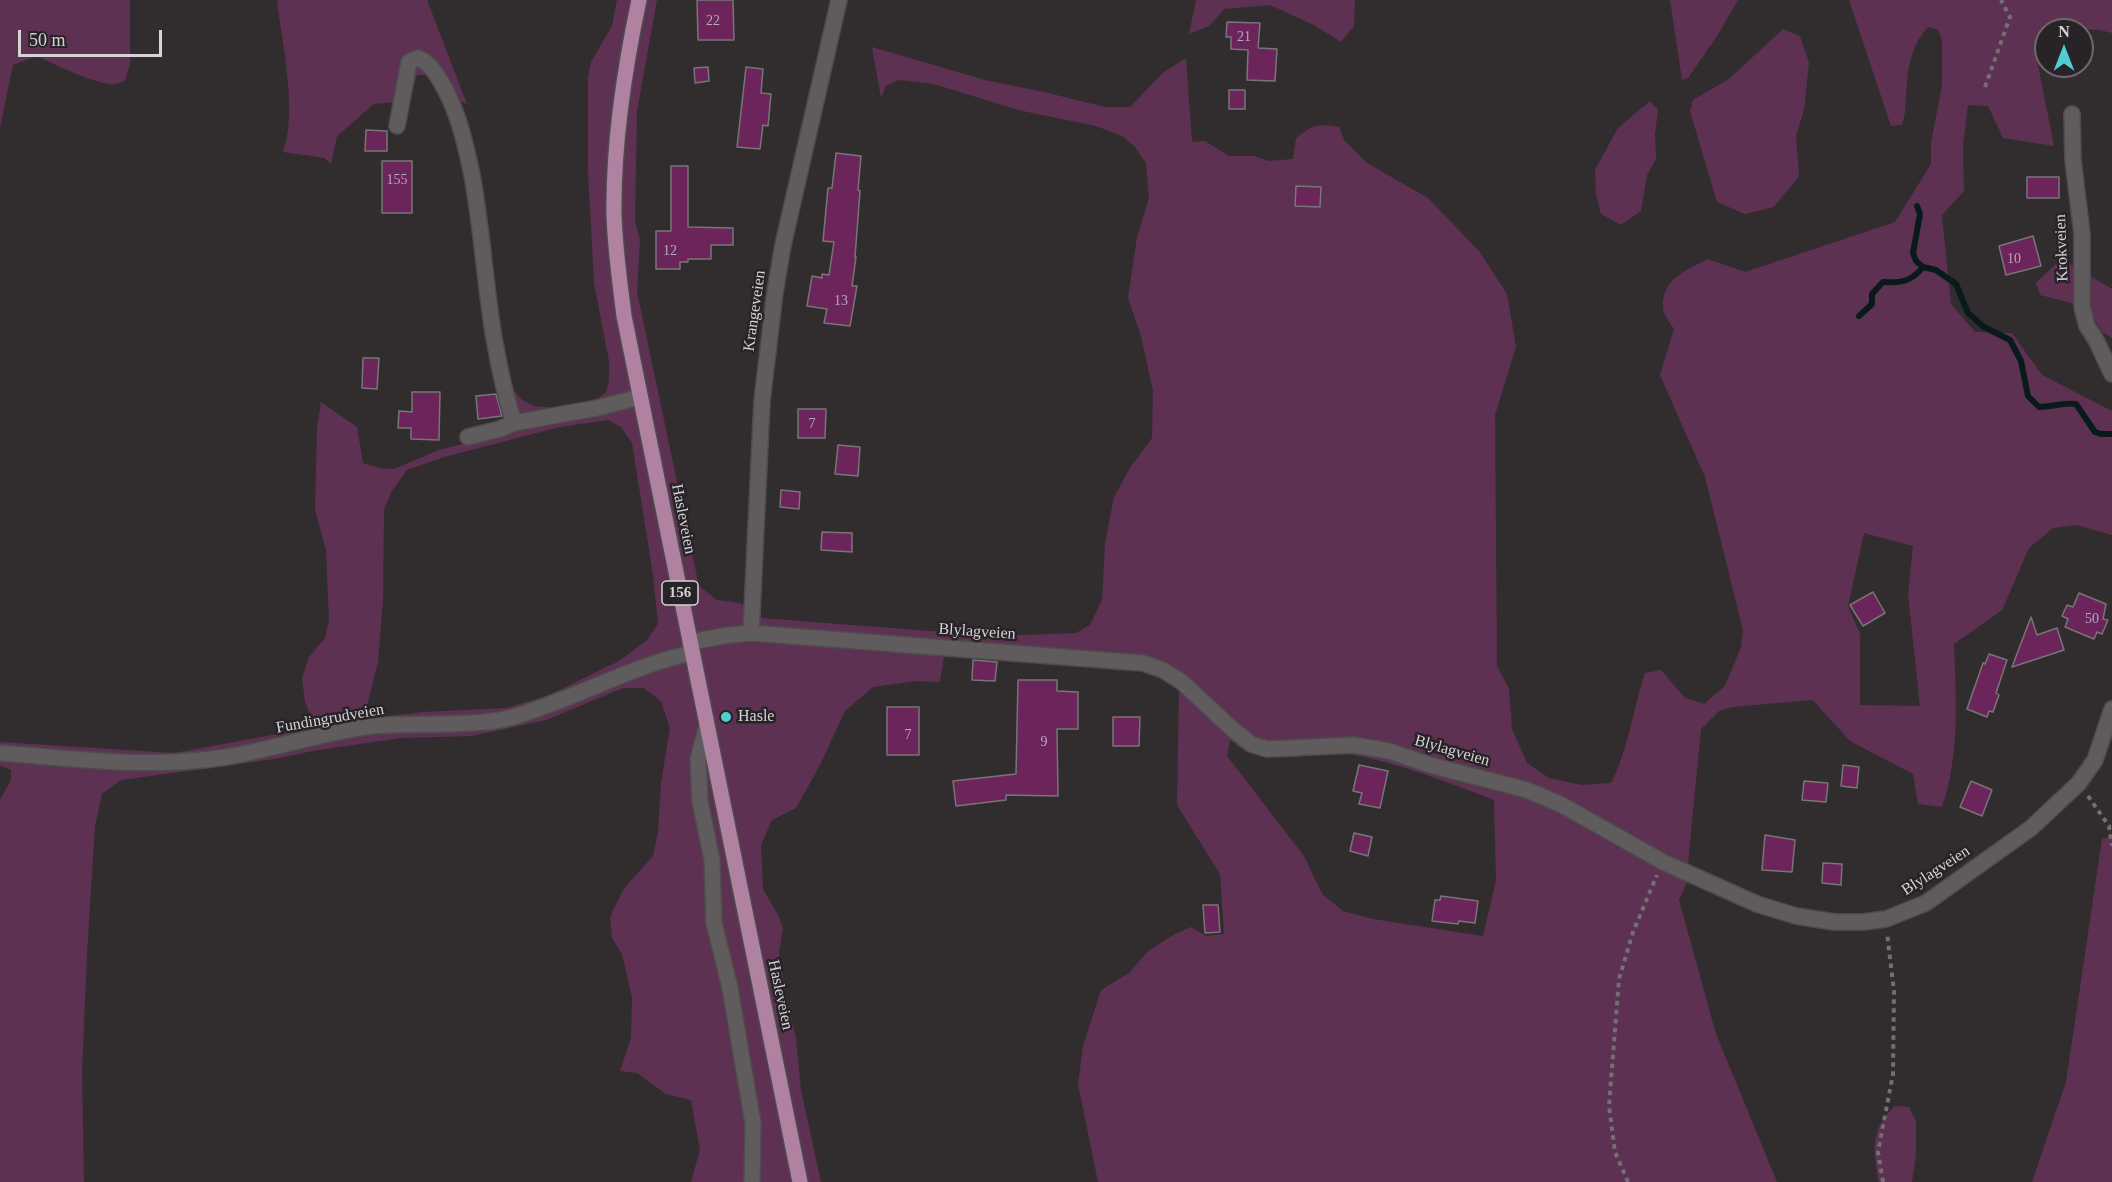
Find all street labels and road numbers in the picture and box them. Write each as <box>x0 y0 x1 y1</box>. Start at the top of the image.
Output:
street label: Krokveien <box>2051 214 2073 282</box>
street label: Krangeveien <box>740 269 770 353</box>
street label: Hasleveien <box>667 482 699 556</box>
road number: 156 <box>662 581 698 605</box>
street label: Blylagveien <box>938 620 1016 644</box>
street label: Fundingrudveien <box>275 700 385 738</box>
street label: Blylagveien <box>1412 731 1492 771</box>
street label: Blylagveien <box>1898 842 1974 900</box>
street label: Hasleveien <box>763 958 797 1032</box>

